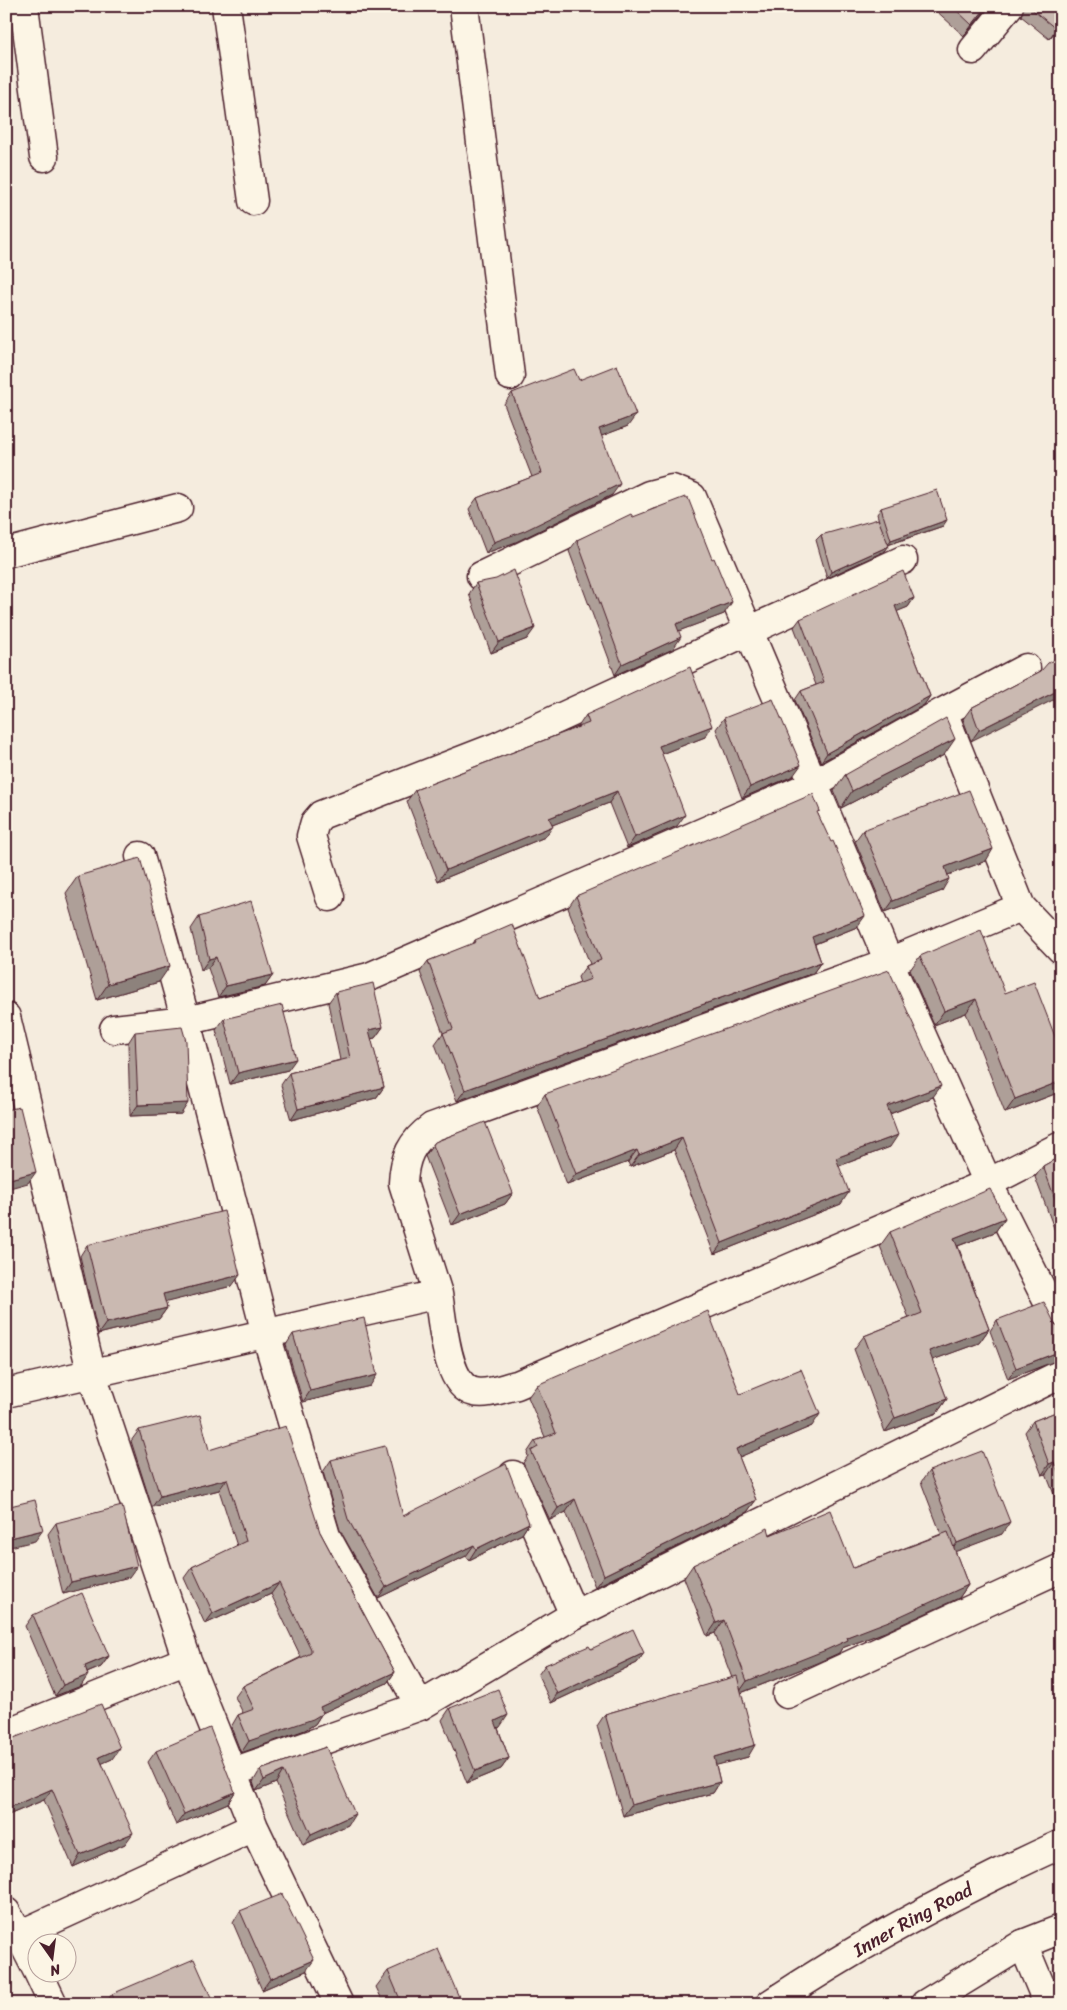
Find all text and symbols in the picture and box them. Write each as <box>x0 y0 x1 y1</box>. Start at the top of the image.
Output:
street label: Inner Ring Road <box>845 1872 980 1966</box>
north arrow <box>28 1932 78 1982</box>
text: N <box>47 1957 64 1984</box>

